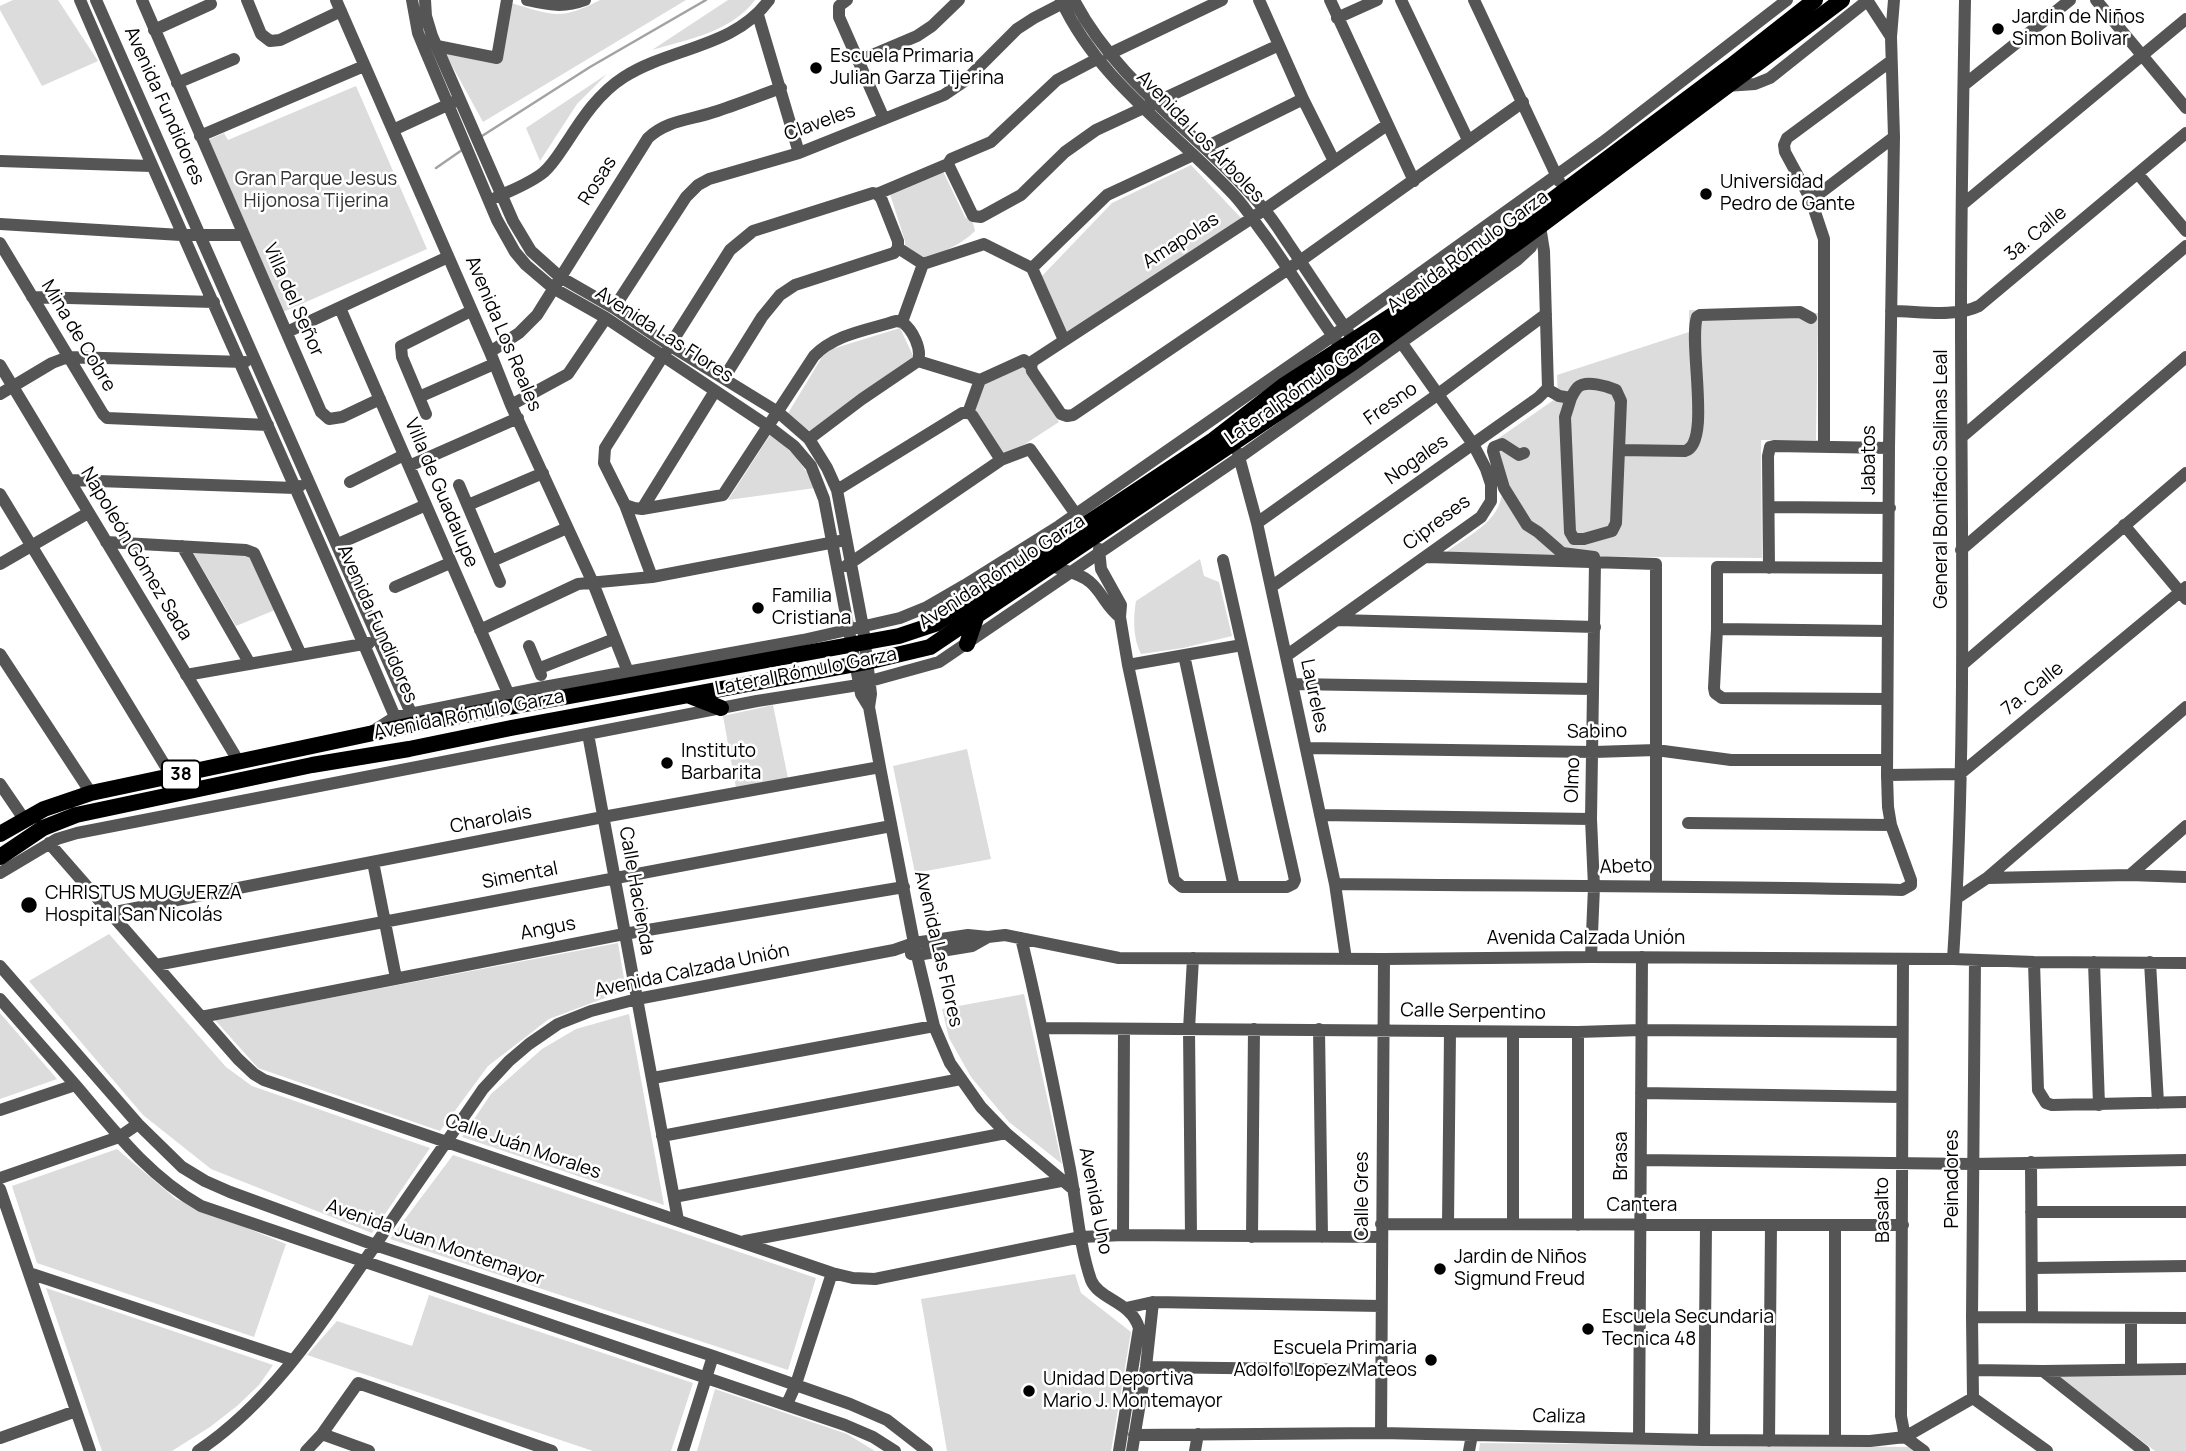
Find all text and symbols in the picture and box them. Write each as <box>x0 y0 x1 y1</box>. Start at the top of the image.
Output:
place label: Jardin de Niños Simon Bolivar <box>2012 7 2145 51</box>
marker: Jardin de Niños Simon Bolivar <box>1990 21 2006 37</box>
street label: Avenida Fundidores <box>119 23 209 189</box>
place label: Escuela Primaria Julian Garza Tijerina <box>830 46 1004 90</box>
marker: Escuela Primaria Julian Garza Tijerina <box>808 60 824 76</box>
street label: Avenida Los Árboles <box>1131 66 1269 208</box>
street label: Claveles <box>781 100 859 146</box>
street label: Rosas <box>574 152 622 210</box>
park label: Gran Parque Jesus Hijonosa Tijerina <box>235 169 397 213</box>
place label: Universidad Pedro de Gante <box>1720 172 1855 216</box>
street label: Avenida Rómulo Garza <box>1383 186 1553 318</box>
marker: Universidad Pedro de Gante <box>1698 186 1714 202</box>
street label: 3a. Calle <box>2000 202 2072 266</box>
street label: Amapolas <box>1139 208 1223 274</box>
street label: Villa del Señor <box>258 240 328 360</box>
street label: Avenida Los Reales <box>460 253 546 415</box>
street label: Mina de Cobre <box>36 276 120 396</box>
street label: Avenida Las Flores <box>591 282 737 388</box>
street label: Lateral Rómulo Garza <box>1221 326 1385 450</box>
street label: General Bonifacio Salinas Leal <box>1931 349 1953 609</box>
street label: Fresno <box>1360 378 1422 430</box>
street label: Villa de Guadalupe <box>399 415 483 571</box>
street label: Jabatos <box>1859 425 1881 495</box>
street label: Nogales <box>1381 430 1453 490</box>
street label: Napoleón Gómez Sada <box>75 463 197 645</box>
street label: Cipreses <box>1399 490 1475 556</box>
street label: Avenida Rómulo Garza <box>915 510 1089 634</box>
street label: Avenida Fundidores <box>332 541 422 707</box>
place label: Familia Cristiana <box>772 586 851 630</box>
marker: Familia Cristiana <box>750 600 766 616</box>
street label: Lateral Rómulo Garza <box>713 643 899 701</box>
street label: Laureles <box>1295 657 1333 735</box>
street label: 7a. Calle <box>1998 657 2068 721</box>
street label: Avenida Rómulo Garza <box>372 685 566 745</box>
street label: Sabino <box>1567 720 1627 744</box>
place label: Instituto Barbarita <box>681 741 761 785</box>
marker: Instituto Barbarita <box>659 755 675 771</box>
street label: Olmo <box>1561 757 1585 803</box>
road number: 38 <box>162 760 200 790</box>
street label: Charolais <box>448 801 534 839</box>
street label: Calle Hacienda <box>613 825 659 957</box>
street label: Abeto <box>1599 855 1653 879</box>
street label: Simental <box>480 857 560 895</box>
street label: Avenida Las Flores <box>909 869 967 1029</box>
place label: CHRISTUS MUGUERZA Hospital San Nicolás <box>45 883 242 927</box>
marker: CHRISTUS MUGUERZA Hospital San Nicolás <box>19 895 39 915</box>
street label: Angus <box>518 912 578 946</box>
street label: Avenida Calzada Unión <box>1487 928 1685 950</box>
street label: Avenida Calzada Unión <box>593 939 791 1003</box>
street label: Calle Serpentino <box>1400 999 1546 1025</box>
street label: Calle Juán Morales <box>442 1110 604 1184</box>
street label: Peinadores <box>1942 1129 1964 1229</box>
street label: Brasa <box>1611 1131 1633 1181</box>
street label: Avenida Uno <box>1073 1146 1117 1256</box>
street label: Calle Gres <box>1352 1151 1374 1241</box>
street label: Basalto <box>1871 1177 1895 1243</box>
street label: Avenida Juan Montemayor <box>323 1195 547 1291</box>
street label: Cantera <box>1607 1195 1677 1217</box>
place label: Jardin de Niños Sigmund Freud <box>1454 1247 1587 1291</box>
marker: Jardin de Niños Sigmund Freud <box>1432 1261 1448 1277</box>
place label: Escuela Secundaria Tecnica 48 <box>1602 1307 1774 1351</box>
marker: Escuela Secundaria Tecnica 48 <box>1580 1321 1596 1337</box>
place label: Escuela Primaria Adolfo Lopez Mateos <box>1234 1338 1417 1382</box>
marker: Escuela Primaria Adolfo Lopez Mateos <box>1423 1352 1439 1368</box>
place label: Unidad Deportiva Mario J. Montemayor <box>1043 1369 1223 1413</box>
marker: Unidad Deportiva Mario J. Montemayor <box>1021 1383 1037 1399</box>
street label: Caliza <box>1532 1405 1586 1429</box>

